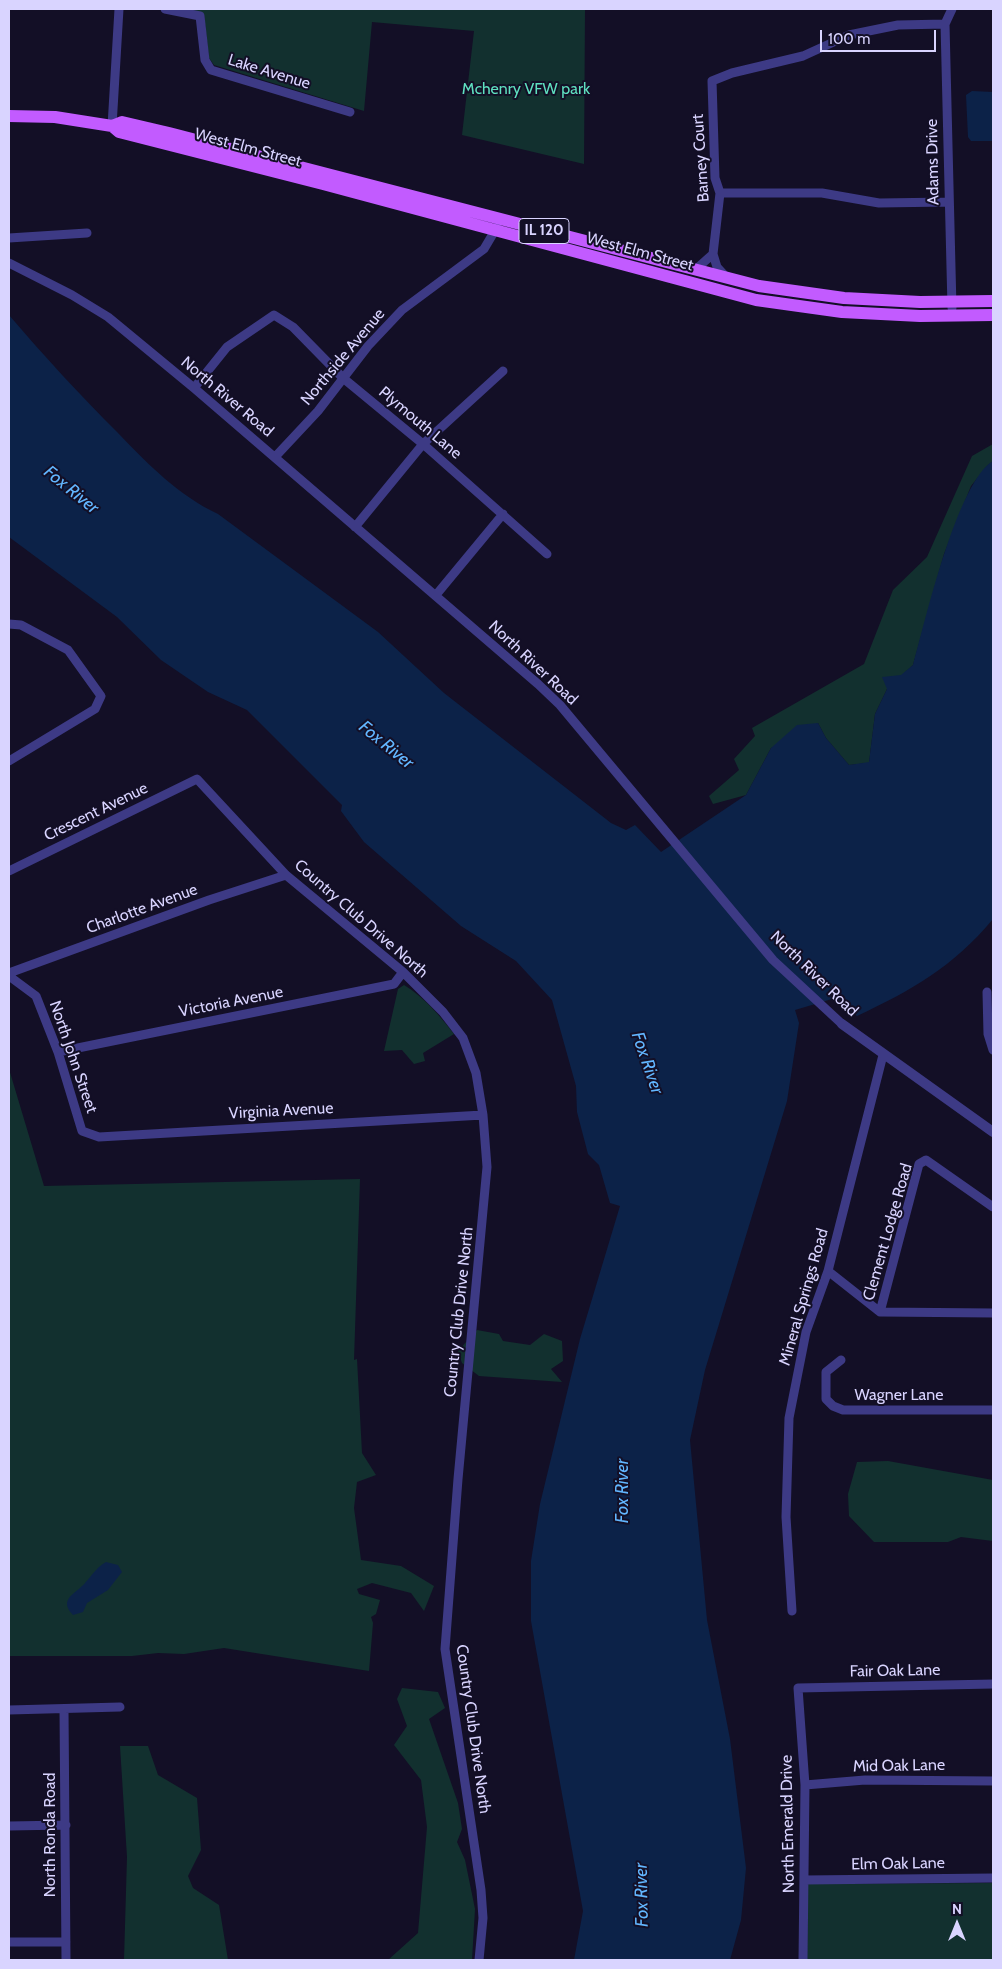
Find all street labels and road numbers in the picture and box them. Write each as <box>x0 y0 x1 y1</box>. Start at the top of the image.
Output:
street label: Lake Avenue <box>226 50 312 94</box>
street label: Barney Court <box>688 113 714 203</box>
street label: Adams Drive <box>923 119 943 205</box>
street label: West Elm Street <box>193 125 303 171</box>
road number: IL 120 <box>519 218 569 244</box>
street label: West Elm Street <box>585 229 695 275</box>
street label: Northside Avenue <box>297 305 389 409</box>
street label: North River Road <box>177 353 277 441</box>
street label: Plymouth Lane <box>375 383 465 463</box>
street label: North River Road <box>484 617 582 709</box>
street label: Crescent Avenue <box>41 779 151 845</box>
street label: Country Club Drive North <box>290 856 432 982</box>
street label: Charlotte Avenue <box>84 880 200 938</box>
street label: North River Road <box>766 927 862 1021</box>
street label: Victoria Avenue <box>177 982 285 1022</box>
street label: North John Street <box>45 998 101 1116</box>
street label: Virginia Avenue <box>228 1099 334 1123</box>
street label: Clement Lodge Road <box>859 1161 917 1303</box>
street label: Country Club Drive North <box>441 1226 477 1398</box>
street label: Mineral Springs Road <box>775 1226 833 1368</box>
street label: Wagner Lane <box>855 1385 943 1405</box>
street label: Country Club Drive North <box>452 1643 494 1815</box>
street label: Fair Oak Lane <box>850 1661 940 1681</box>
street label: North Emerald Drive <box>777 1755 799 1893</box>
street label: Mid Oak Lane <box>853 1756 945 1776</box>
street label: North Ronda Road <box>40 1773 60 1897</box>
street label: Elm Oak Lane <box>851 1854 945 1874</box>

